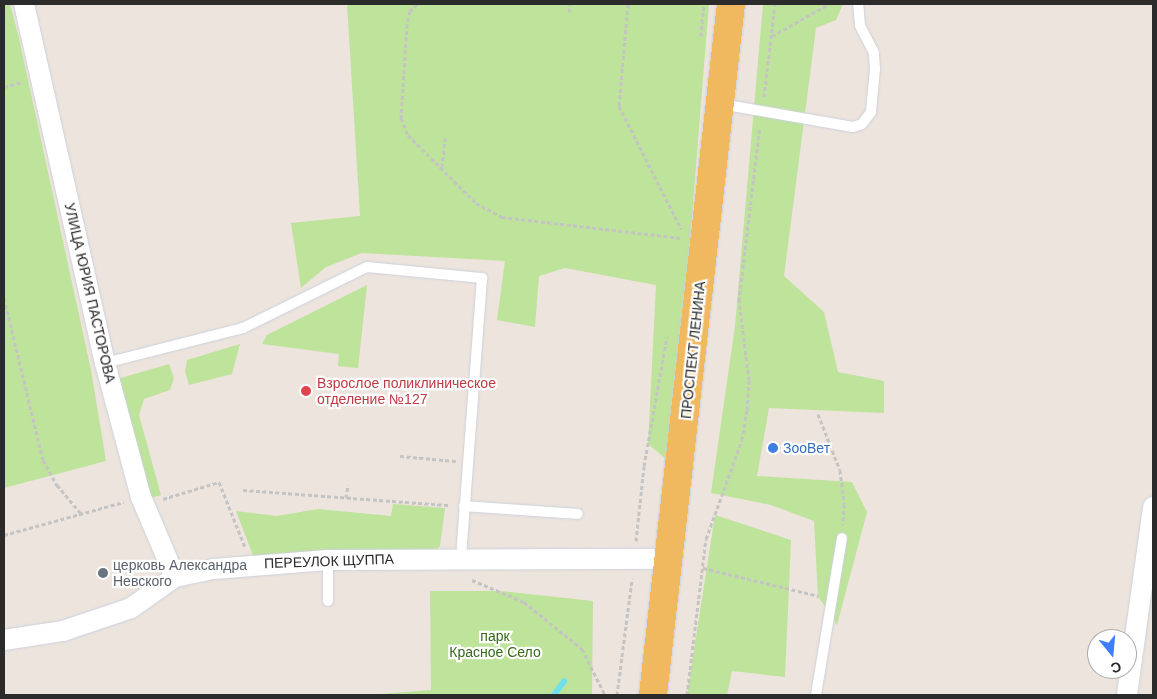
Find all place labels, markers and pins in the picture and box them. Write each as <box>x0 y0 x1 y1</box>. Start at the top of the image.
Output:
place label: Взрослое поликлиническое отделение №127 <box>317 375 496 408</box>
marker: Взрослое поликлиническое отделение №127 <box>299 384 313 398</box>
place label: ЗооВет <box>783 440 830 456</box>
marker: ЗооВет <box>767 442 779 454</box>
place label: церковь Александра Невского <box>113 557 247 590</box>
marker: церковь Александра Невского <box>97 567 109 579</box>

